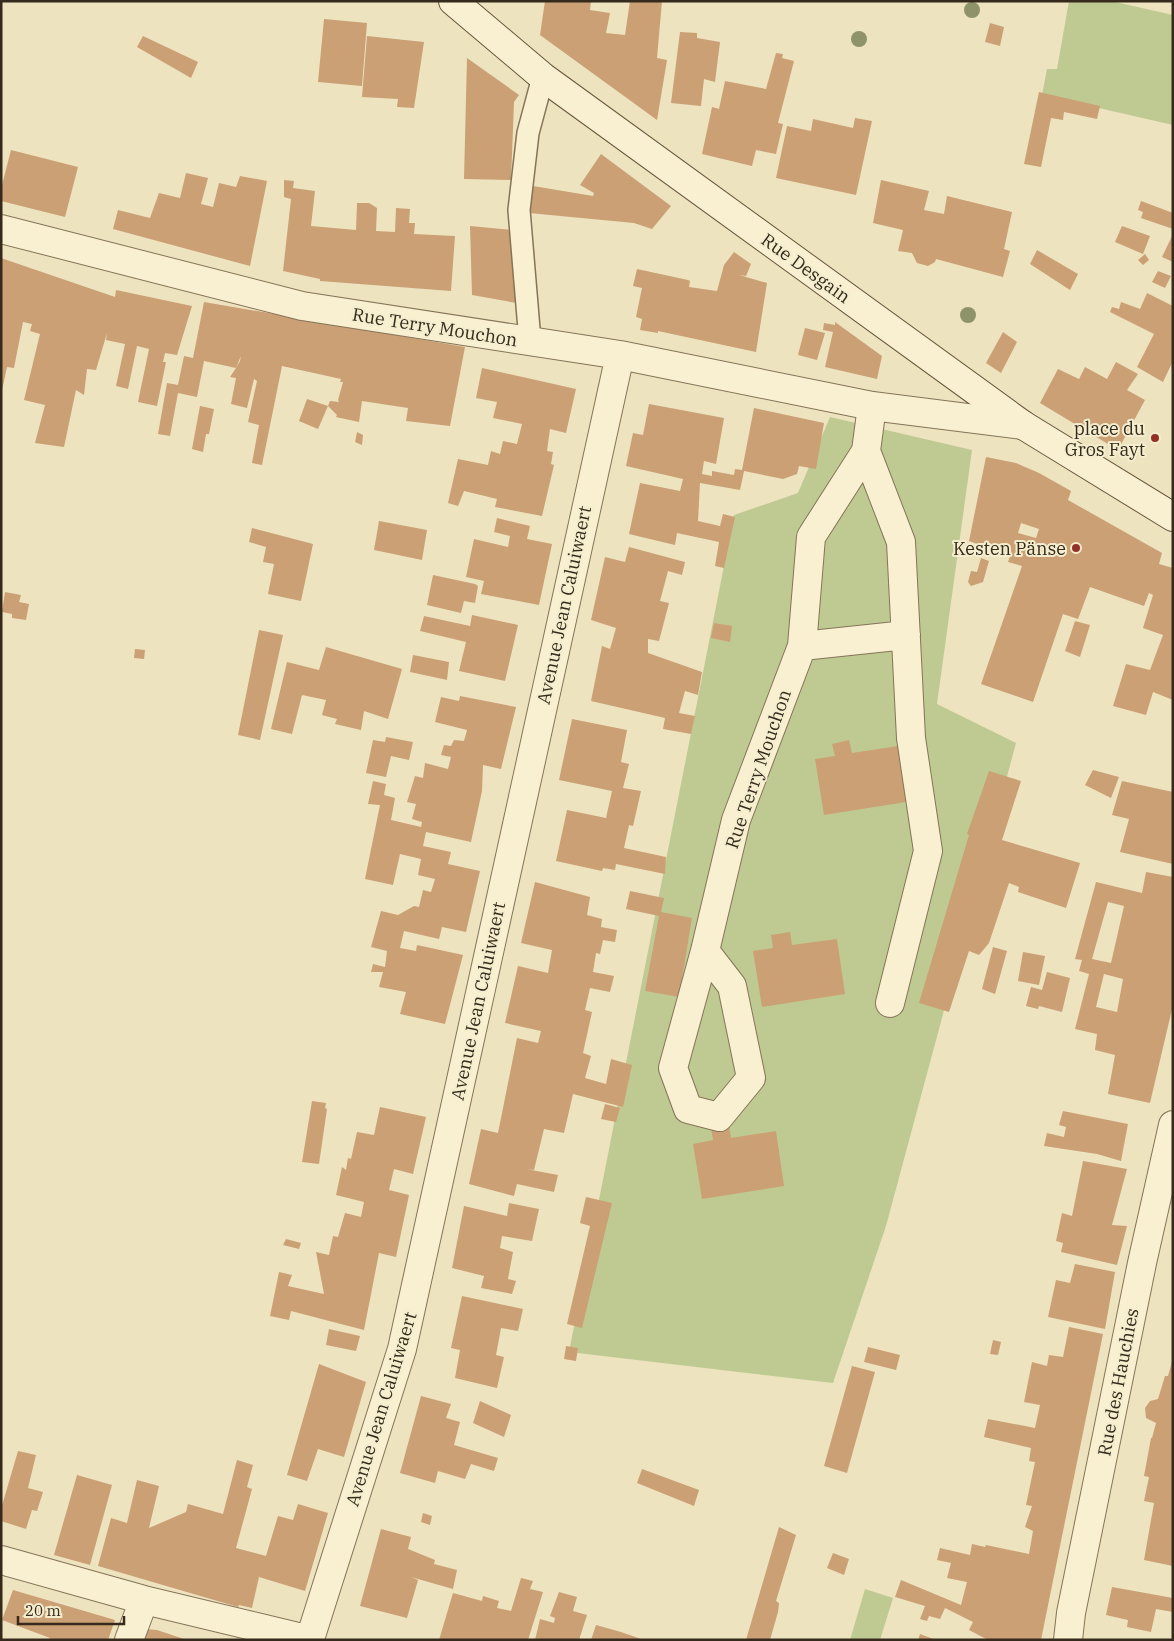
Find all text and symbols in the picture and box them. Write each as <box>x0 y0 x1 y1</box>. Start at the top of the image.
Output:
street label: Rue Desgain <box>757 228 855 308</box>
street label: Rue Terry Mouchon <box>351 303 519 351</box>
place label: place du Gros Fayt <box>1065 417 1145 461</box>
marker: place du Gros Fayt <box>1149 432 1161 444</box>
street label: Avenue Jean Caluiwaert <box>532 504 596 706</box>
place label: Kesten Pänse <box>953 537 1066 560</box>
marker: Kesten Pänse <box>1070 542 1082 554</box>
street label: Rue Terry Mouchon <box>720 686 796 852</box>
street label: Avenue Jean Caluiwaert <box>446 900 510 1102</box>
street label: Rue des Hauchies <box>1092 1306 1144 1458</box>
street label: Avenue Jean Caluiwaert <box>340 1309 422 1509</box>
scale bar <box>18 1594 124 1626</box>
text: 20 m <box>25 1601 61 1620</box>

